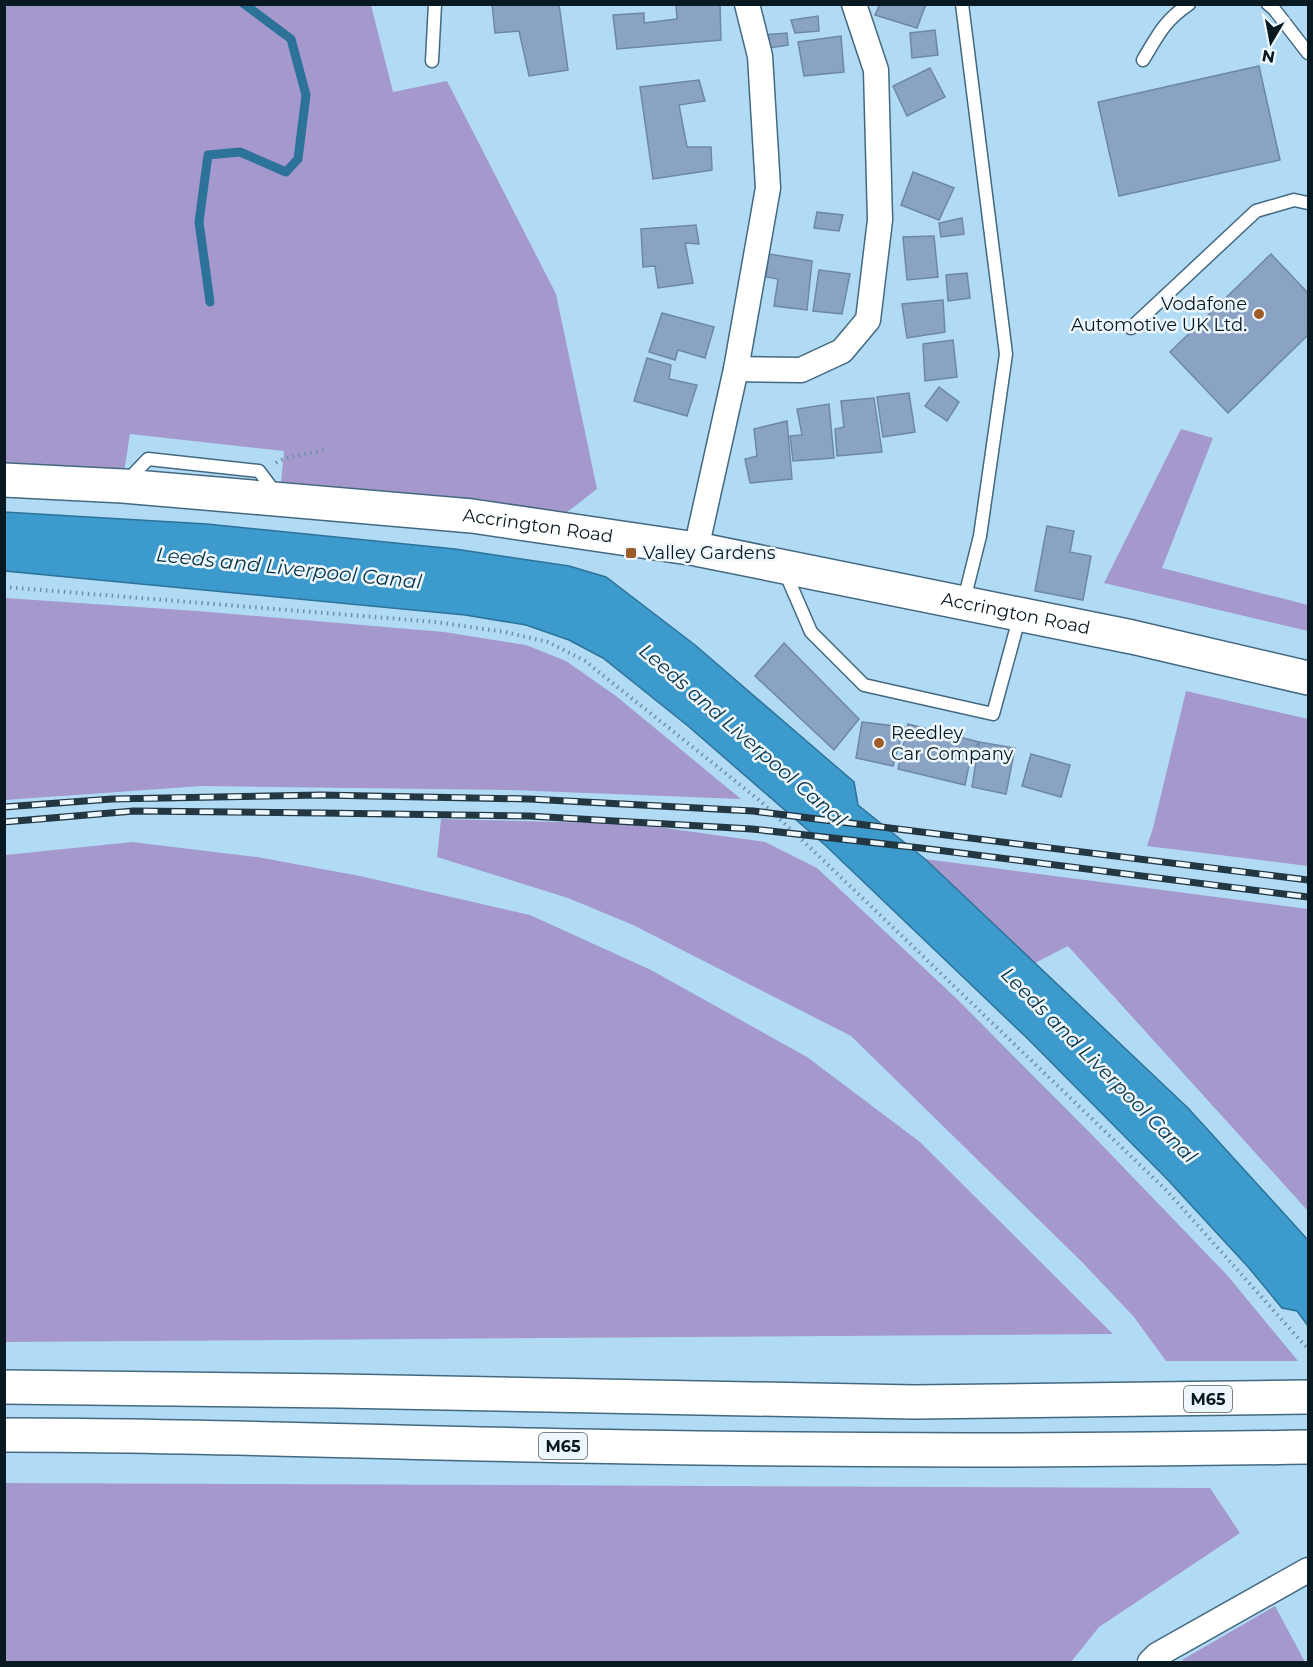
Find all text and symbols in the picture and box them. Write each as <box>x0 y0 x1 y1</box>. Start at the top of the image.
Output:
north arrow <box>1241 12 1301 72</box>
text: N <box>1260 46 1277 67</box>
place label: Vodafone Automotive UK Ltd. <box>1071 293 1247 336</box>
marker: Vodafone Automotive UK Ltd. <box>1252 307 1266 321</box>
street label: Accrington Road <box>462 504 614 548</box>
water label: Leeds and Liverpool Canal <box>155 542 424 594</box>
place label: Valley Gardens <box>643 542 776 564</box>
marker: Valley Gardens <box>624 546 638 560</box>
street label: Accrington Road <box>939 588 1092 639</box>
water label: Leeds and Liverpool Canal <box>634 638 852 832</box>
place label: Reedley Car Company <box>891 722 1013 765</box>
marker: Reedley Car Company <box>872 736 886 750</box>
water label: Leeds and Liverpool Canal <box>996 962 1202 1168</box>
road number: M65 <box>1184 1386 1232 1412</box>
road number: M65 <box>539 1433 587 1459</box>

